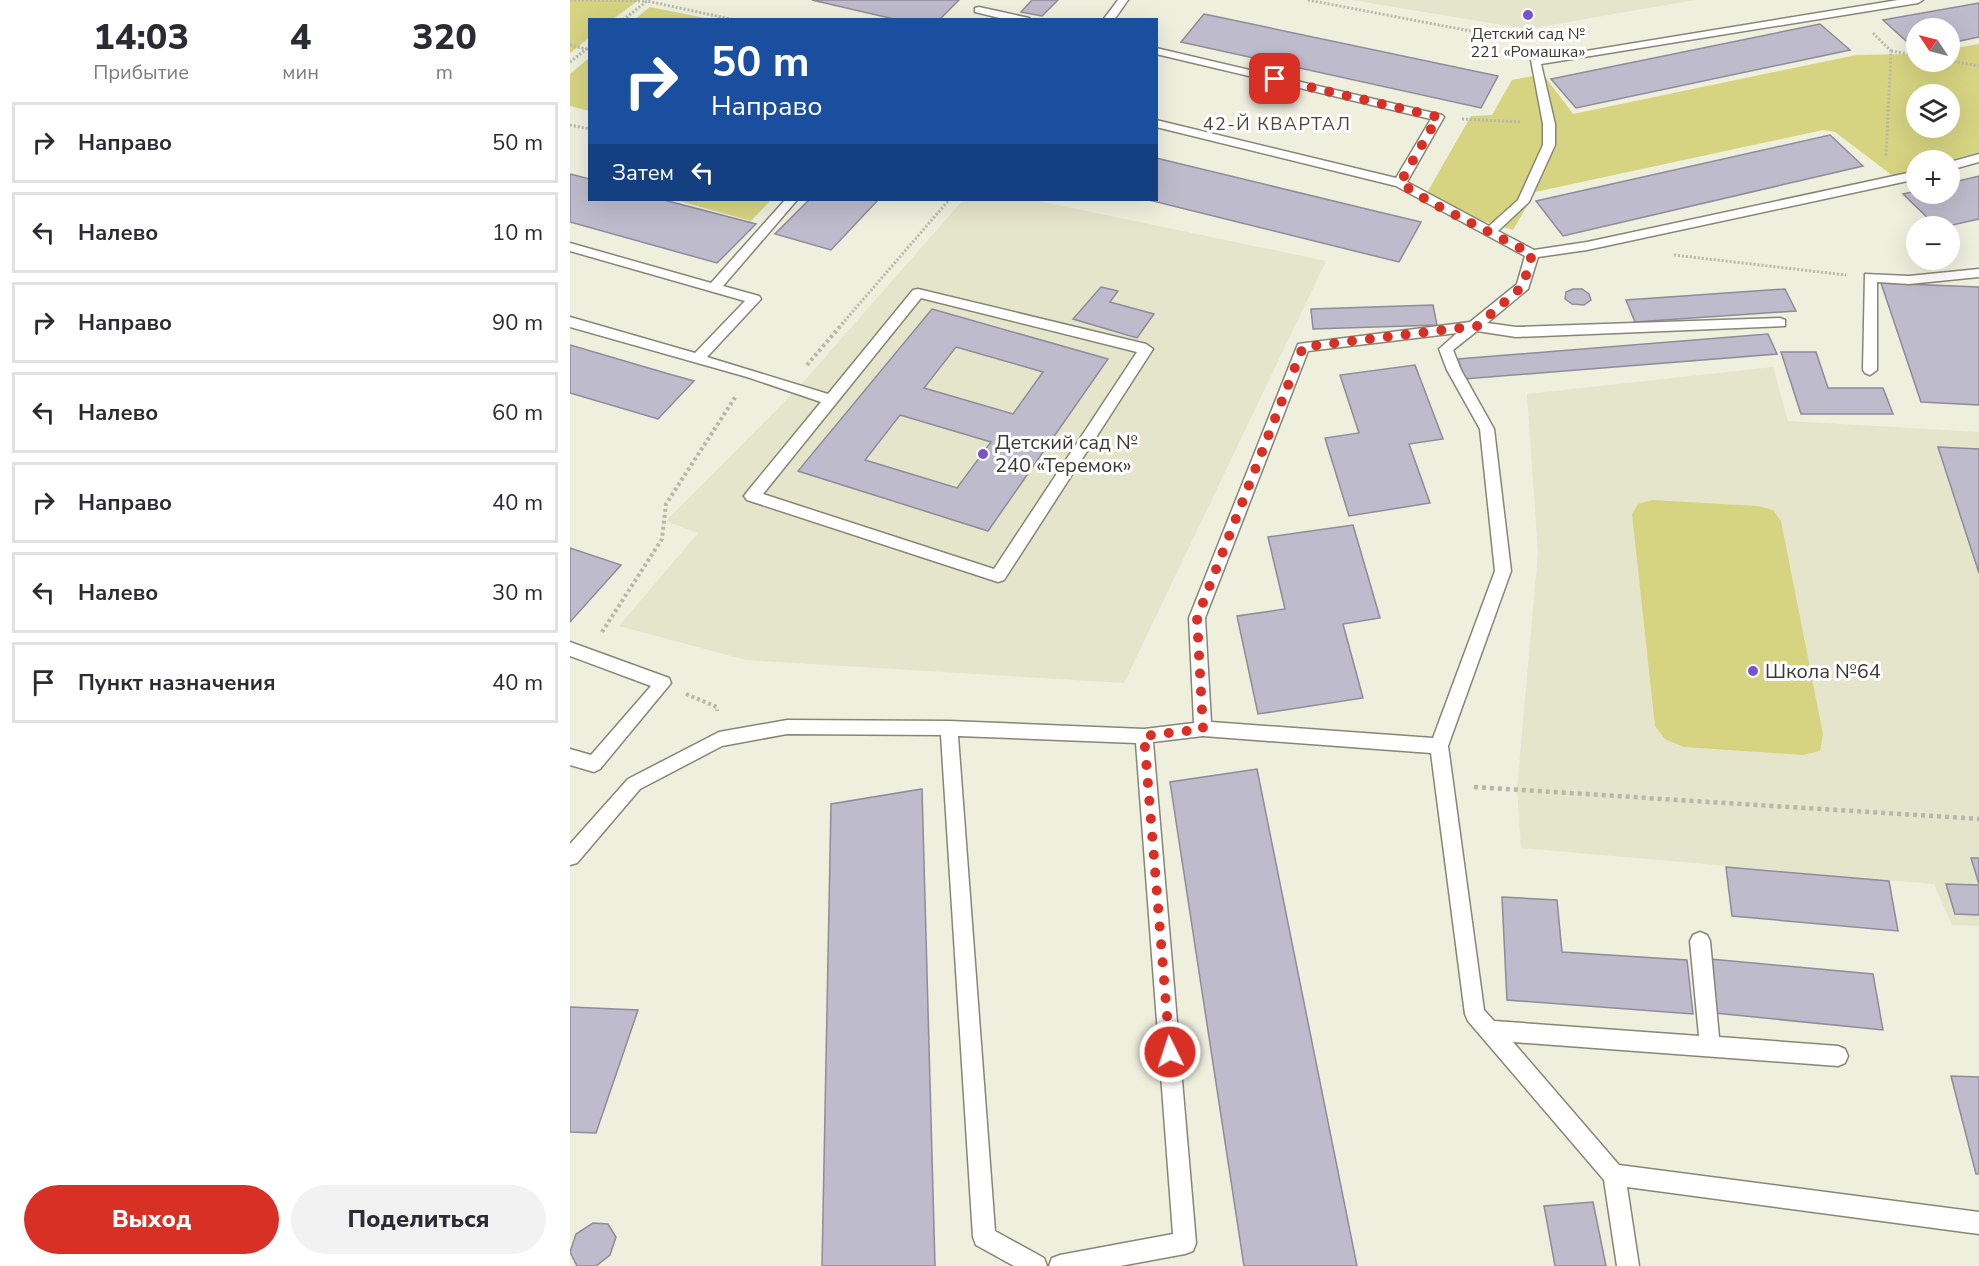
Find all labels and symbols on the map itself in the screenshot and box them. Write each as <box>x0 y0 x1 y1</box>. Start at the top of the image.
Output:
marker: Детский сад № 221 «Ромашка» <box>1521 8 1535 22</box>
north arrow <box>1906 18 1960 72</box>
place label: Детский сад № 221 «Ромашка» <box>1471 23 1585 63</box>
pin <box>1249 53 1300 104</box>
district label: 42-Й КВАРТАЛ <box>1203 112 1351 136</box>
place label: Детский сад № 240 «Теремок» <box>995 429 1138 479</box>
marker: Детский сад № 240 «Теремок» <box>976 447 990 461</box>
place label: Школа №64 <box>1765 658 1881 685</box>
marker: Школа №64 <box>1746 664 1760 678</box>
position arrow <box>1138 1020 1202 1084</box>

